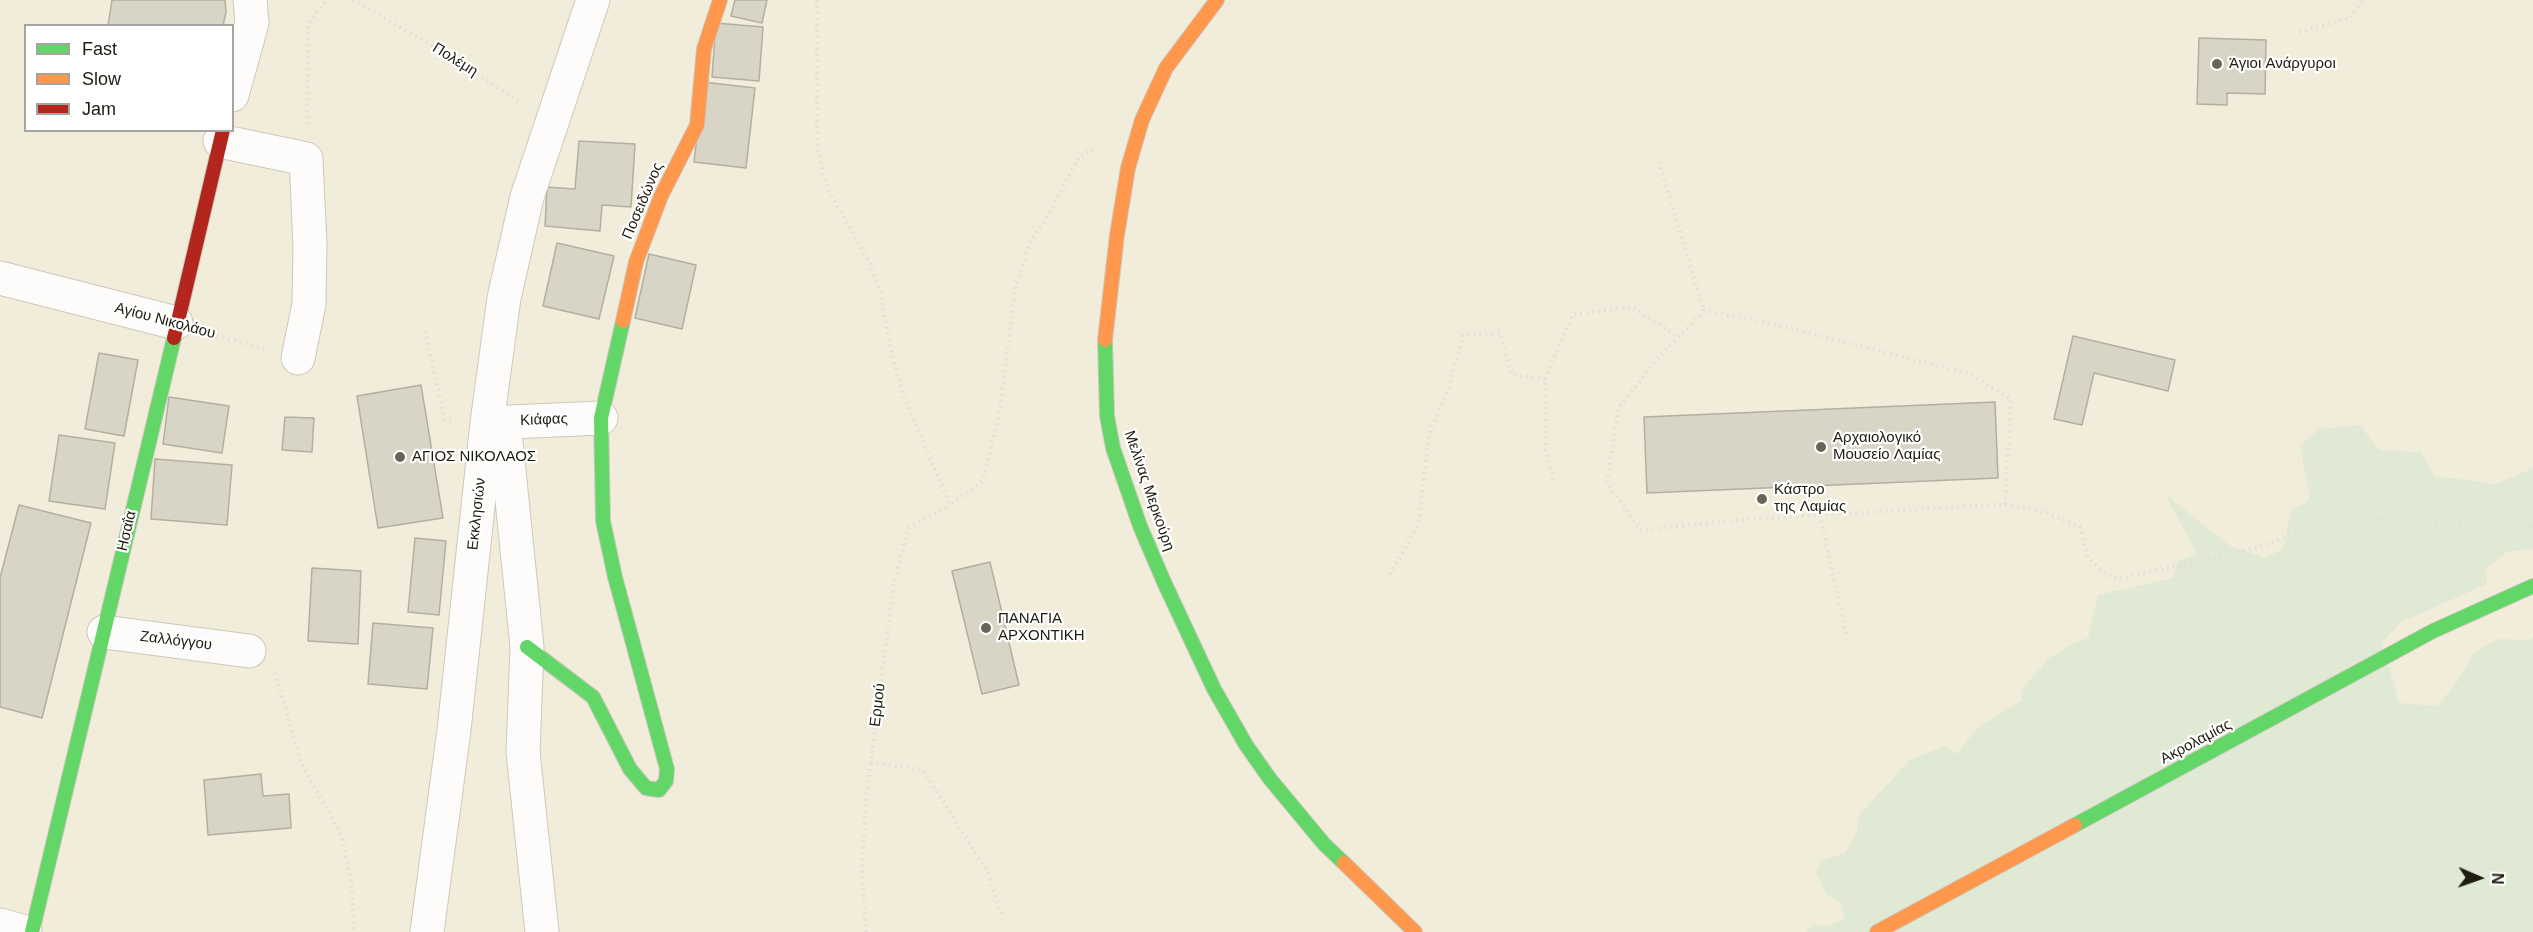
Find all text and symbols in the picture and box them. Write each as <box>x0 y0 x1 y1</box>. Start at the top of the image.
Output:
legend <box>24 24 234 132</box>
text: Fast <box>82 39 117 59</box>
street label: Πολέμη <box>429 39 481 81</box>
place label: Άγιοι Ανάργυροι <box>2229 55 2336 73</box>
marker: Άγιοι Ανάργυροι <box>2210 57 2224 71</box>
text: Slow <box>82 69 121 89</box>
text: Jam <box>82 99 116 119</box>
street label: Ποσειδώνος <box>619 160 667 242</box>
street label: Αγίου Νικολάου <box>113 299 217 343</box>
street label: Κιάφας <box>520 410 568 430</box>
street label: Μελίνας Μερκούρη <box>1120 428 1178 554</box>
place label: Αρχαιολογικό Μουσείο Λαμίας <box>1833 429 1940 464</box>
marker: Αρχαιολογικό Μουσείο Λαμίας <box>1814 440 1828 454</box>
place label: ΑΓΙΟΣ ΝΙΚΟΛΑΟΣ <box>412 448 536 466</box>
marker: ΑΓΙΟΣ ΝΙΚΟΛΑΟΣ <box>393 450 407 464</box>
street label: Εκκλησιών <box>464 477 490 551</box>
place label: Κάστρο της Λαμίας <box>1774 481 1846 516</box>
marker: Κάστρο της Λαμίας <box>1755 492 1769 506</box>
street label: Ησαΐα <box>114 509 140 553</box>
place label: ΠΑΝΑΓΙΑ ΑΡΧΟΝΤΙΚΗ <box>998 610 1085 645</box>
marker: ΠΑΝΑΓΙΑ ΑΡΧΟΝΤΙΚΗ <box>979 621 993 635</box>
street label: Ζαλλόγγου <box>139 628 213 654</box>
street label: Ερμού <box>866 682 890 728</box>
street label: Ακρολαμίας <box>2157 716 2235 768</box>
north arrow <box>2449 848 2509 908</box>
text: N <box>2489 873 2506 885</box>

